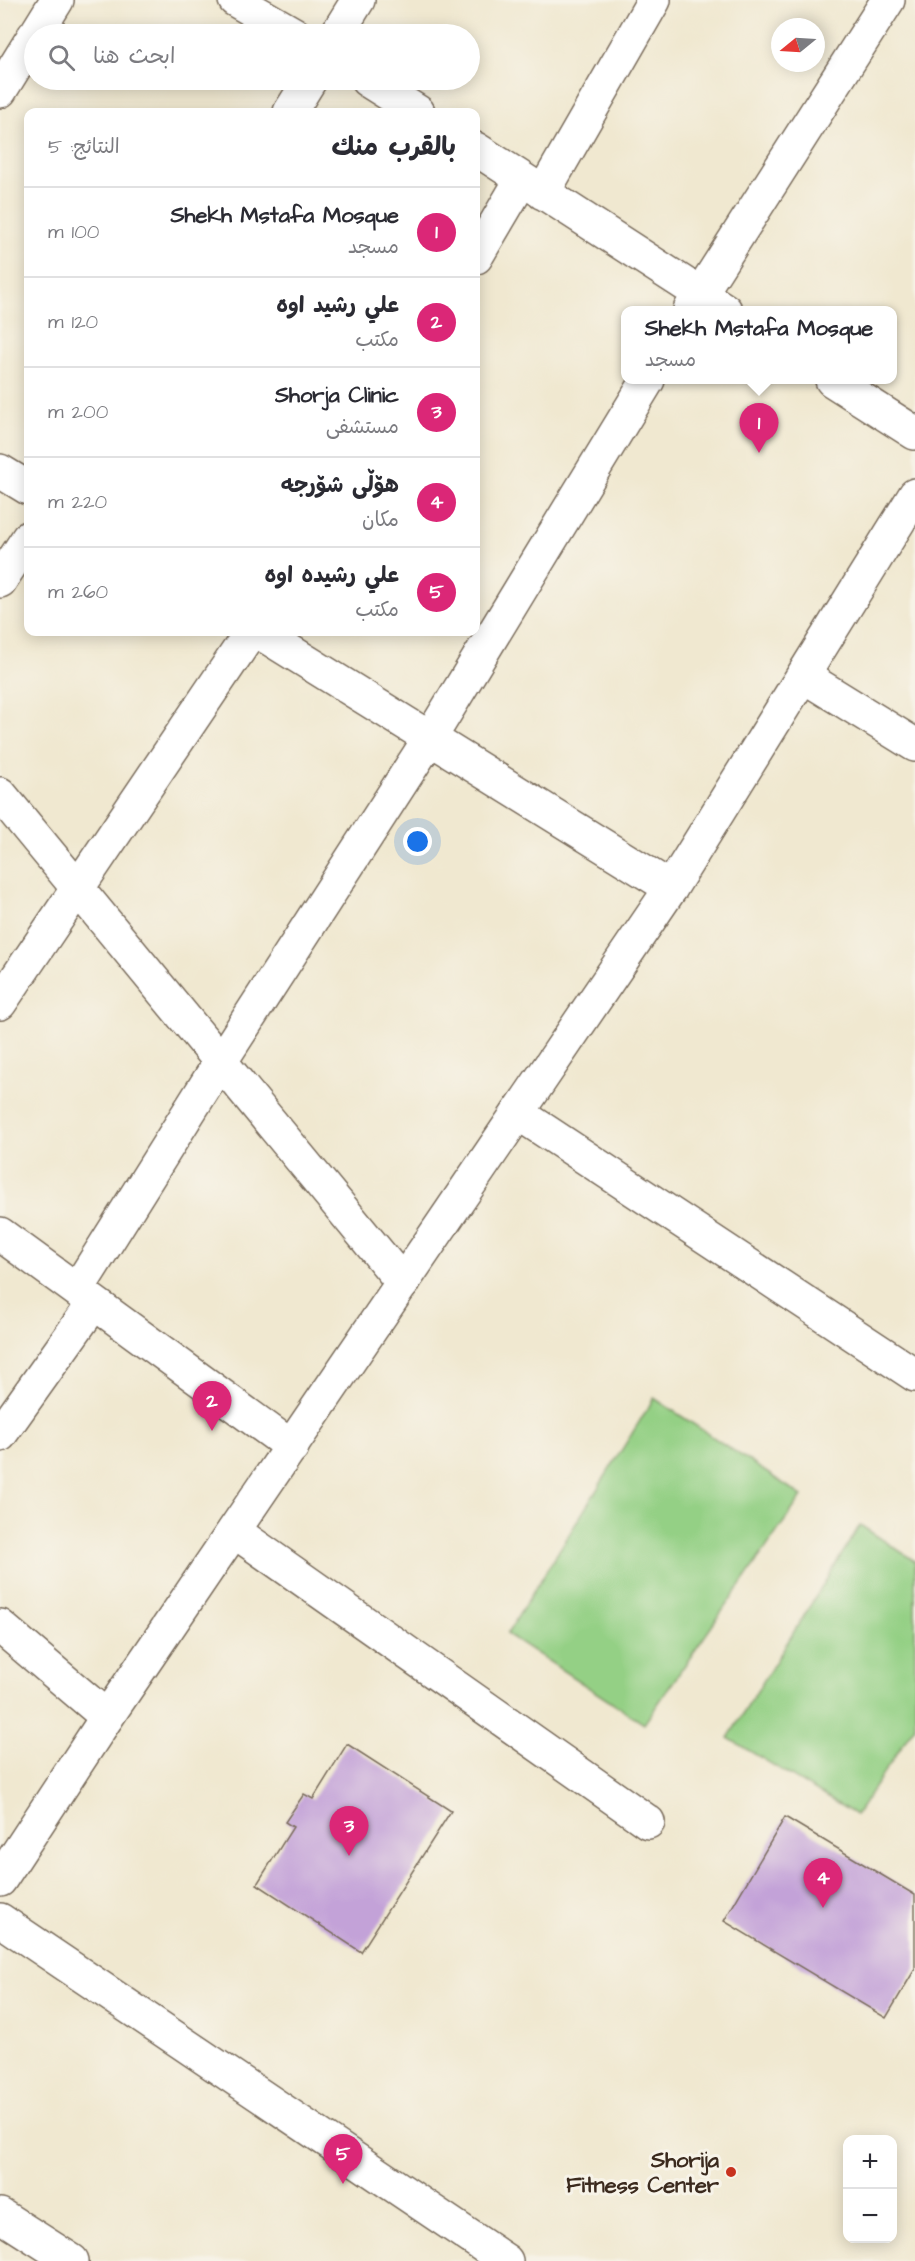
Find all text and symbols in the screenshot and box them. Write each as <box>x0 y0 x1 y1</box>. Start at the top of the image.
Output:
north arrow <box>771 18 825 72</box>
search box <box>24 24 480 90</box>
icon: search <box>45 41 78 74</box>
text: ابحث هنا <box>93 41 175 72</box>
text: بالقرب منك <box>332 129 456 165</box>
text: النتائج: 5 <box>48 133 120 161</box>
text: Shekh Mstafa Mosque <box>170 200 399 231</box>
text: 100 m <box>48 218 99 246</box>
text: 1 <box>435 218 438 246</box>
text: مسجد <box>348 233 399 261</box>
text: علي رشيد اوه <box>276 290 399 321</box>
popup <box>621 306 897 384</box>
text: 120 m <box>48 308 98 336</box>
text: 2 <box>431 308 442 336</box>
text: Shekh Mstafa Mosque <box>645 313 873 344</box>
text: مكتب <box>355 326 399 354</box>
text: مسجد <box>645 346 696 374</box>
text: Shorja Clinic <box>275 380 399 411</box>
text: 200 m <box>48 398 108 426</box>
text: 3 <box>431 398 442 426</box>
pin: 1 <box>740 404 778 453</box>
text: مستشفى <box>326 413 399 441</box>
text: هۆڵی شۆرجە <box>281 470 399 501</box>
text: 220 m <box>48 488 107 516</box>
text: 4 <box>430 488 443 516</box>
text: مكان <box>362 506 399 534</box>
text: علي رشيده اوه <box>265 560 399 591</box>
text: 260 m <box>48 578 108 606</box>
text: 5 <box>429 578 444 606</box>
text: مكتب <box>355 596 399 624</box>
your location <box>403 827 432 856</box>
pin: 2 <box>192 1382 232 1431</box>
pin: 3 <box>330 1806 368 1856</box>
pin: 4 <box>804 1858 842 1908</box>
pin: 5 <box>324 2134 362 2184</box>
map controls <box>843 2135 897 2243</box>
button: + <box>843 2135 897 2189</box>
place label: Shorija Fitness Center <box>566 2145 720 2201</box>
marker: Shorija Fitness Center <box>724 2165 738 2179</box>
button: − <box>843 2189 897 2243</box>

